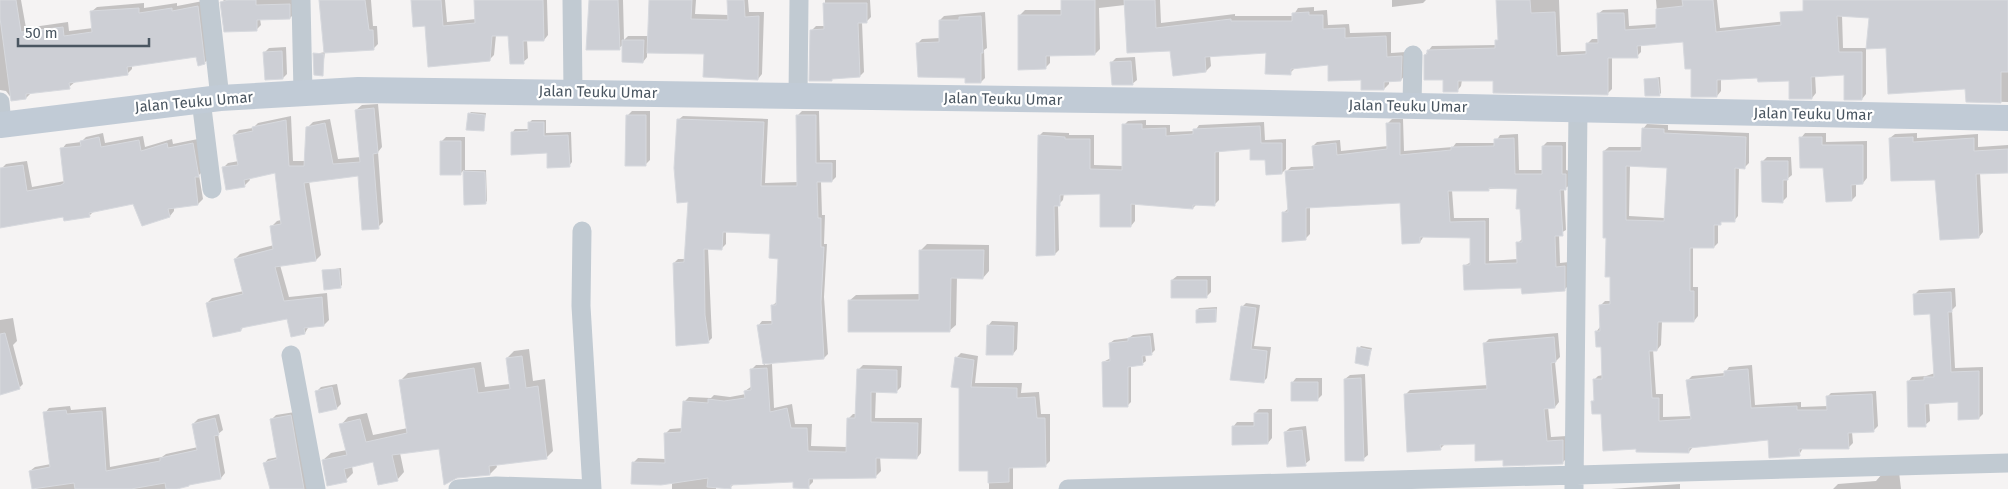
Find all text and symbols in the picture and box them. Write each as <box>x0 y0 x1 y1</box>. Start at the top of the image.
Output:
scale bar <box>18 15 149 47</box>
text: 50 m <box>25 24 58 42</box>
street label: Jalan Teuku Umar <box>539 82 658 102</box>
street label: Jalan Teuku Umar <box>134 88 254 116</box>
street label: Jalan Teuku Umar <box>944 89 1063 109</box>
street label: Jalan Teuku Umar <box>1349 96 1468 116</box>
street label: Jalan Teuku Umar <box>1754 104 1873 124</box>

